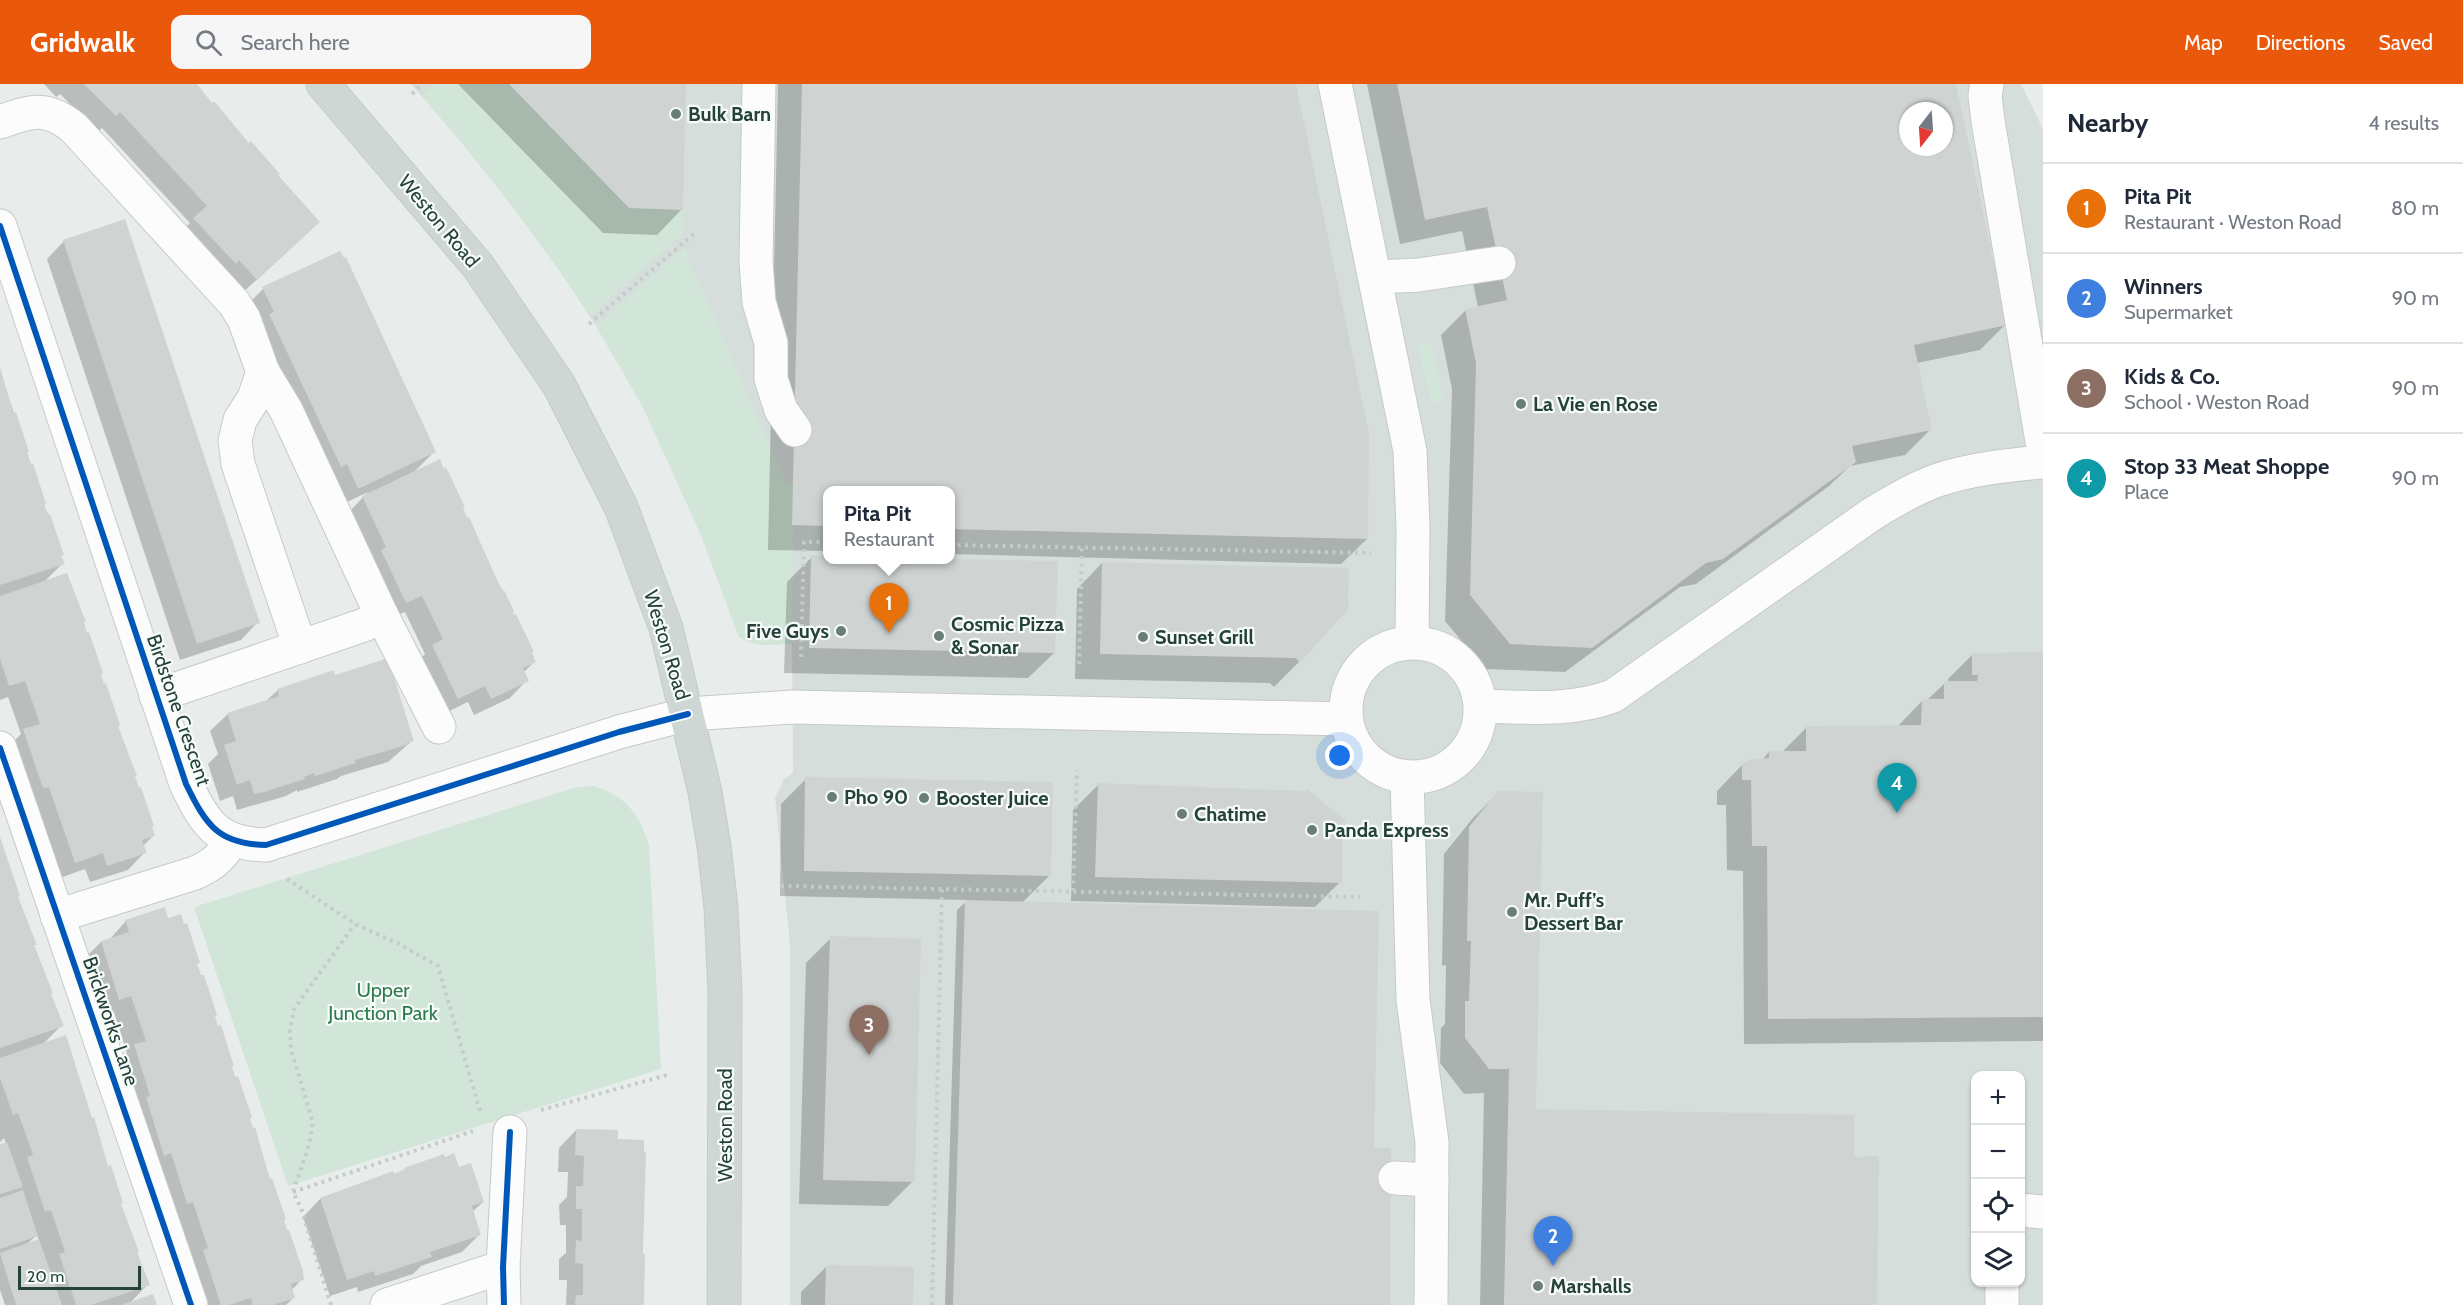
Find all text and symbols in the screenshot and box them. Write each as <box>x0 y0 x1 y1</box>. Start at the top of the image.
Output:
search box <box>171 15 591 69</box>
text: Gridwalk <box>30 25 135 59</box>
icon: search <box>192 26 225 59</box>
text: Search here <box>240 29 350 56</box>
text: Map <box>2184 30 2223 55</box>
text: Directions <box>2256 30 2345 55</box>
text: Saved <box>2378 30 2433 55</box>
place label: Bulk Barn <box>688 102 771 126</box>
north arrow <box>1899 102 1953 156</box>
marker: Bulk Barn <box>669 107 683 121</box>
text: Nearby <box>2067 107 2148 139</box>
text: 4 results <box>2368 111 2439 135</box>
street label: Weston Road <box>393 170 485 272</box>
text: Pita Pit <box>2124 183 2192 210</box>
text: 1 <box>2083 196 2090 220</box>
text: 80 m <box>2391 196 2439 220</box>
text: Restaurant · Weston Road <box>2124 210 2342 234</box>
text: Winners <box>2124 273 2203 300</box>
text: 2 <box>2081 286 2092 310</box>
text: 90 m <box>2392 286 2439 310</box>
text: Supermarket <box>2124 300 2233 324</box>
text: Kids & Co. <box>2124 363 2220 390</box>
text: 3 <box>2081 376 2092 400</box>
text: 90 m <box>2392 376 2439 400</box>
text: School · Weston Road <box>2124 390 2309 414</box>
place label: La Vie en Rose <box>1533 392 1657 416</box>
marker: La Vie en Rose <box>1514 397 1528 411</box>
text: Stop 33 Meat Shoppe <box>2124 453 2329 480</box>
text: 4 <box>2080 466 2093 490</box>
text: 90 m <box>2392 466 2439 490</box>
text: Place <box>2124 480 2169 504</box>
popup <box>823 486 955 564</box>
text: Pita Pit <box>844 500 911 527</box>
text: Restaurant <box>844 527 934 551</box>
pin: 1 <box>870 584 908 633</box>
street label: Weston Road <box>639 587 695 703</box>
place label: Cosmic Pizza & Sonar <box>951 612 1064 659</box>
place label: Five Guys <box>746 619 829 643</box>
marker: Five Guys <box>834 624 848 638</box>
place label: Sunset Grill <box>1155 625 1254 649</box>
marker: Cosmic Pizza & Sonar <box>932 629 946 643</box>
marker: Sunset Grill <box>1136 630 1150 644</box>
street label: Birdstone Crescent <box>142 631 216 789</box>
your location <box>1325 741 1354 770</box>
pin: 4 <box>1878 764 1916 813</box>
place label: Pho 90 <box>844 785 908 809</box>
place label: Booster Juice <box>936 786 1049 810</box>
marker: Pho 90 <box>825 790 839 804</box>
marker: Booster Juice <box>917 791 931 805</box>
place label: Chatime <box>1194 802 1266 826</box>
marker: Chatime <box>1175 807 1189 821</box>
place label: Panda Express <box>1324 818 1449 842</box>
marker: Panda Express <box>1305 823 1319 837</box>
place label: Mr. Puff’s Dessert Bar <box>1524 888 1623 935</box>
marker: Mr. Puff’s Dessert Bar <box>1505 905 1519 919</box>
street label: Brickworks Lane <box>78 953 144 1089</box>
park label: Upper Junction Park <box>327 978 438 1025</box>
pin: 3 <box>850 1006 888 1055</box>
street label: Weston Road <box>713 1068 737 1182</box>
map controls <box>1971 1071 2025 1287</box>
button: + <box>1971 1071 2025 1125</box>
button: − <box>1971 1125 2025 1179</box>
button: locate <box>1971 1179 2025 1233</box>
pin: 2 <box>1534 1216 1572 1266</box>
button: layers <box>1971 1233 2025 1287</box>
scale bar <box>18 1263 141 1290</box>
text: 20 m <box>27 1267 64 1286</box>
place label: Marshalls <box>1550 1274 1632 1298</box>
marker: Marshalls <box>1531 1279 1545 1293</box>

